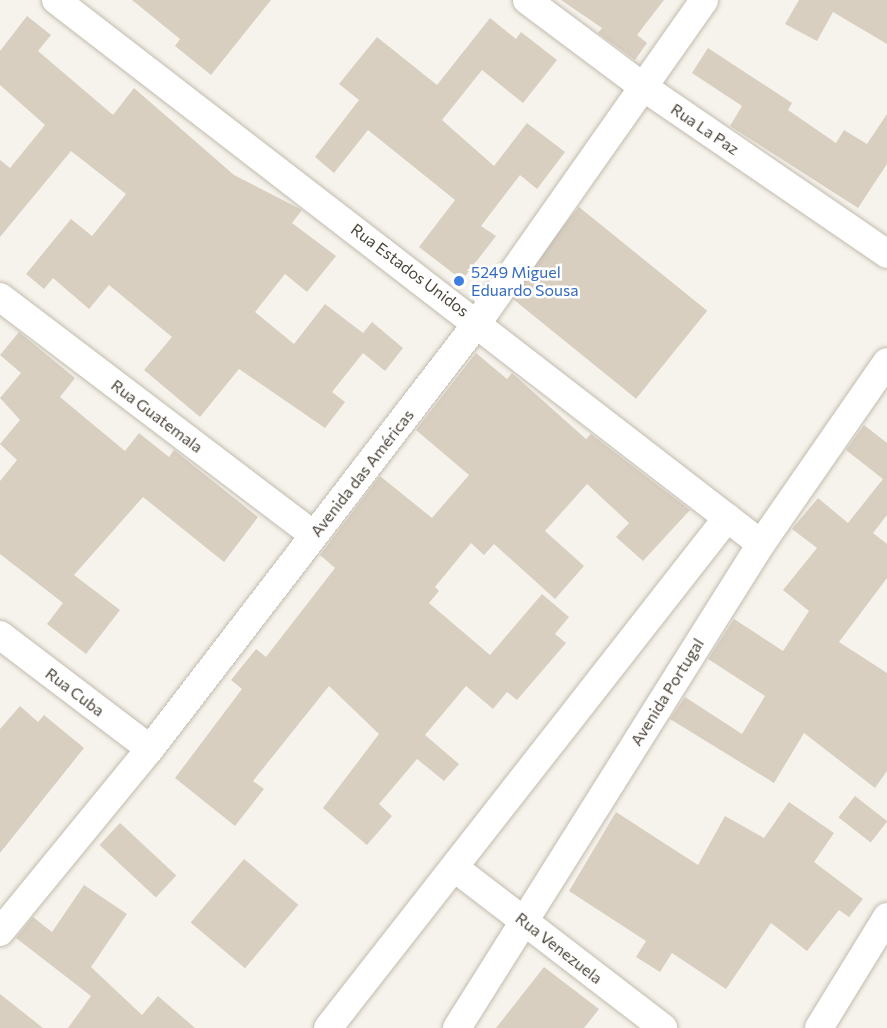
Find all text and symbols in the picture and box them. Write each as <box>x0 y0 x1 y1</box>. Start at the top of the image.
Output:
street label: Rua La Paz <box>667 99 743 159</box>
street label: Rua Estados Unidos <box>347 219 473 321</box>
place label: 5249 Miguel Eduardo Sousa <box>471 262 579 300</box>
marker: 5249 Miguel Eduardo Sousa <box>452 274 466 288</box>
street label: Rua Guatemala <box>107 375 207 457</box>
street label: Avenida das Américas <box>306 406 418 540</box>
street label: Avenida Portugal <box>626 635 708 749</box>
street label: Rua Cuba <box>42 664 108 720</box>
street label: Rua Venezuela <box>512 908 606 988</box>

